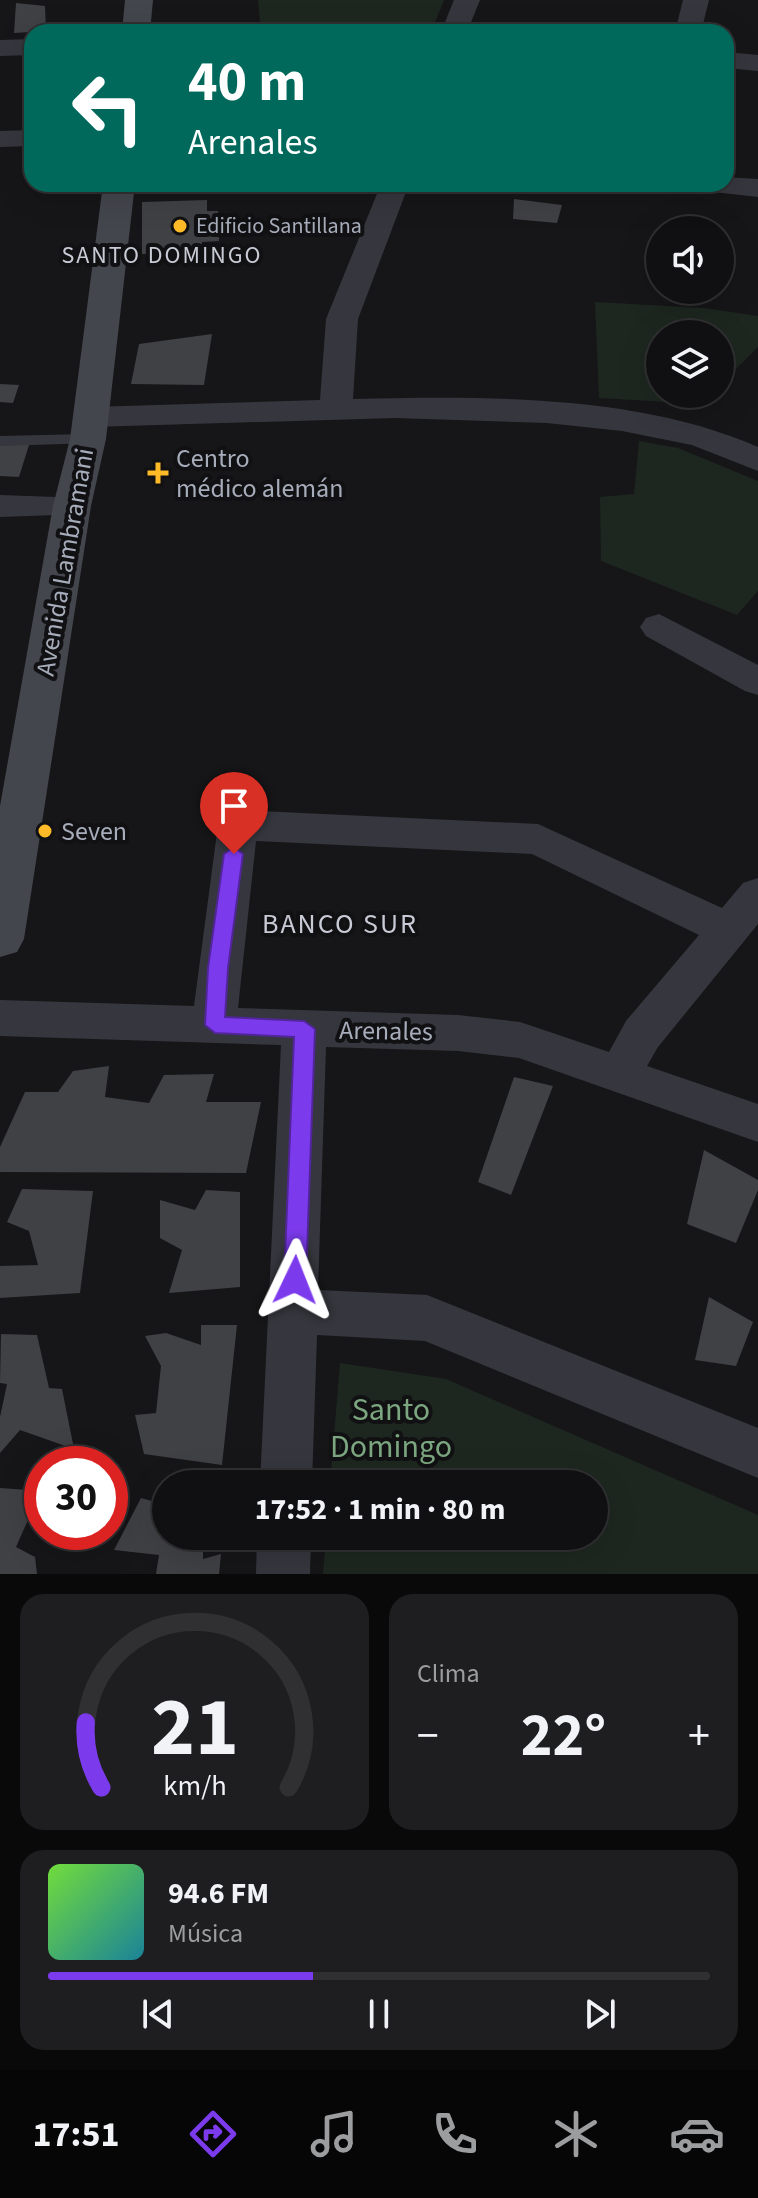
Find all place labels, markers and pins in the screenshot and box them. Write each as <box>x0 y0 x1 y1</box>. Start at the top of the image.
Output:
place label: Edificio Santillana <box>196 210 362 242</box>
marker: Edificio Santillana <box>171 217 189 235</box>
place label: Centro médico alemán <box>176 440 343 507</box>
marker: Centro médico alemán <box>147 462 169 484</box>
pin <box>200 772 268 854</box>
place label: Seven <box>61 813 127 850</box>
marker: Seven <box>36 822 54 840</box>

